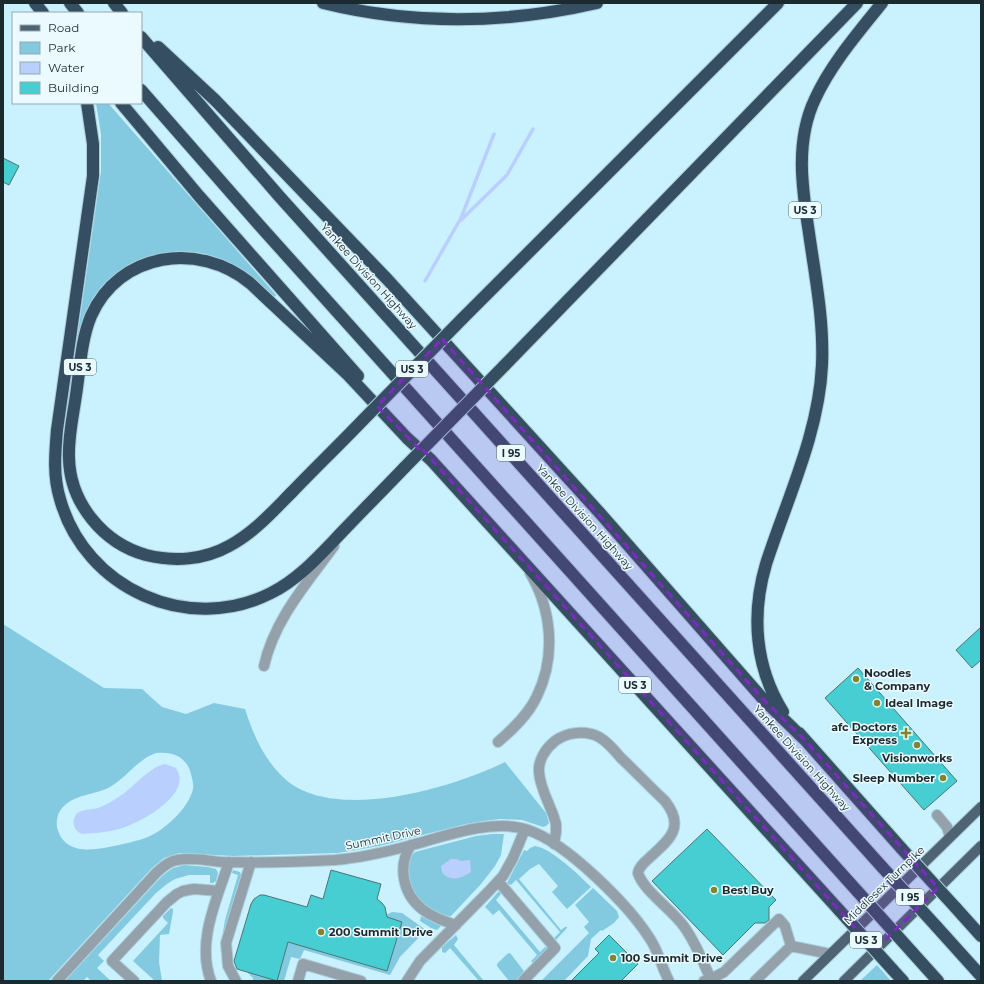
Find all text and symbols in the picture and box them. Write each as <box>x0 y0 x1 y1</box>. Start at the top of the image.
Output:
legend <box>12 12 142 104</box>
text: Road <box>48 20 79 35</box>
text: Park <box>48 40 76 55</box>
text: Water <box>48 60 85 75</box>
text: Building <box>48 80 99 95</box>
road number: US 3 <box>789 202 821 218</box>
street label: Yankee Division Highway <box>318 220 420 332</box>
road number: US 3 <box>64 359 96 375</box>
road number: US 3 <box>396 361 428 377</box>
road number: I 95 <box>497 445 525 461</box>
street label: Yankee Division Highway <box>534 461 636 573</box>
place label: Noodles & Company <box>864 666 930 693</box>
marker: Noodles & Company <box>851 674 861 684</box>
road number: US 3 <box>619 677 651 693</box>
place label: Ideal Image <box>885 696 953 710</box>
marker: Ideal Image <box>872 698 882 708</box>
street label: Yankee Division Highway <box>751 702 853 814</box>
place label: afc Doctors Express <box>831 720 897 747</box>
marker: afc Doctors Express <box>900 727 912 739</box>
marker: Visionworks <box>912 740 922 750</box>
place label: Visionworks <box>881 751 952 765</box>
place label: Sleep Number <box>853 771 935 785</box>
marker: Sleep Number <box>938 773 948 783</box>
street label: Summit Drive <box>344 823 422 853</box>
street label: Middlesex Turnpike <box>841 842 928 927</box>
place label: Best Buy <box>722 883 774 897</box>
marker: Best Buy <box>709 885 719 895</box>
road number: I 95 <box>896 889 924 905</box>
place label: 200 Summit Drive <box>329 925 433 939</box>
marker: 200 Summit Drive <box>316 927 326 937</box>
road number: US 3 <box>850 932 882 948</box>
place label: 100 Summit Drive <box>621 951 723 965</box>
marker: 100 Summit Drive <box>608 953 618 963</box>

